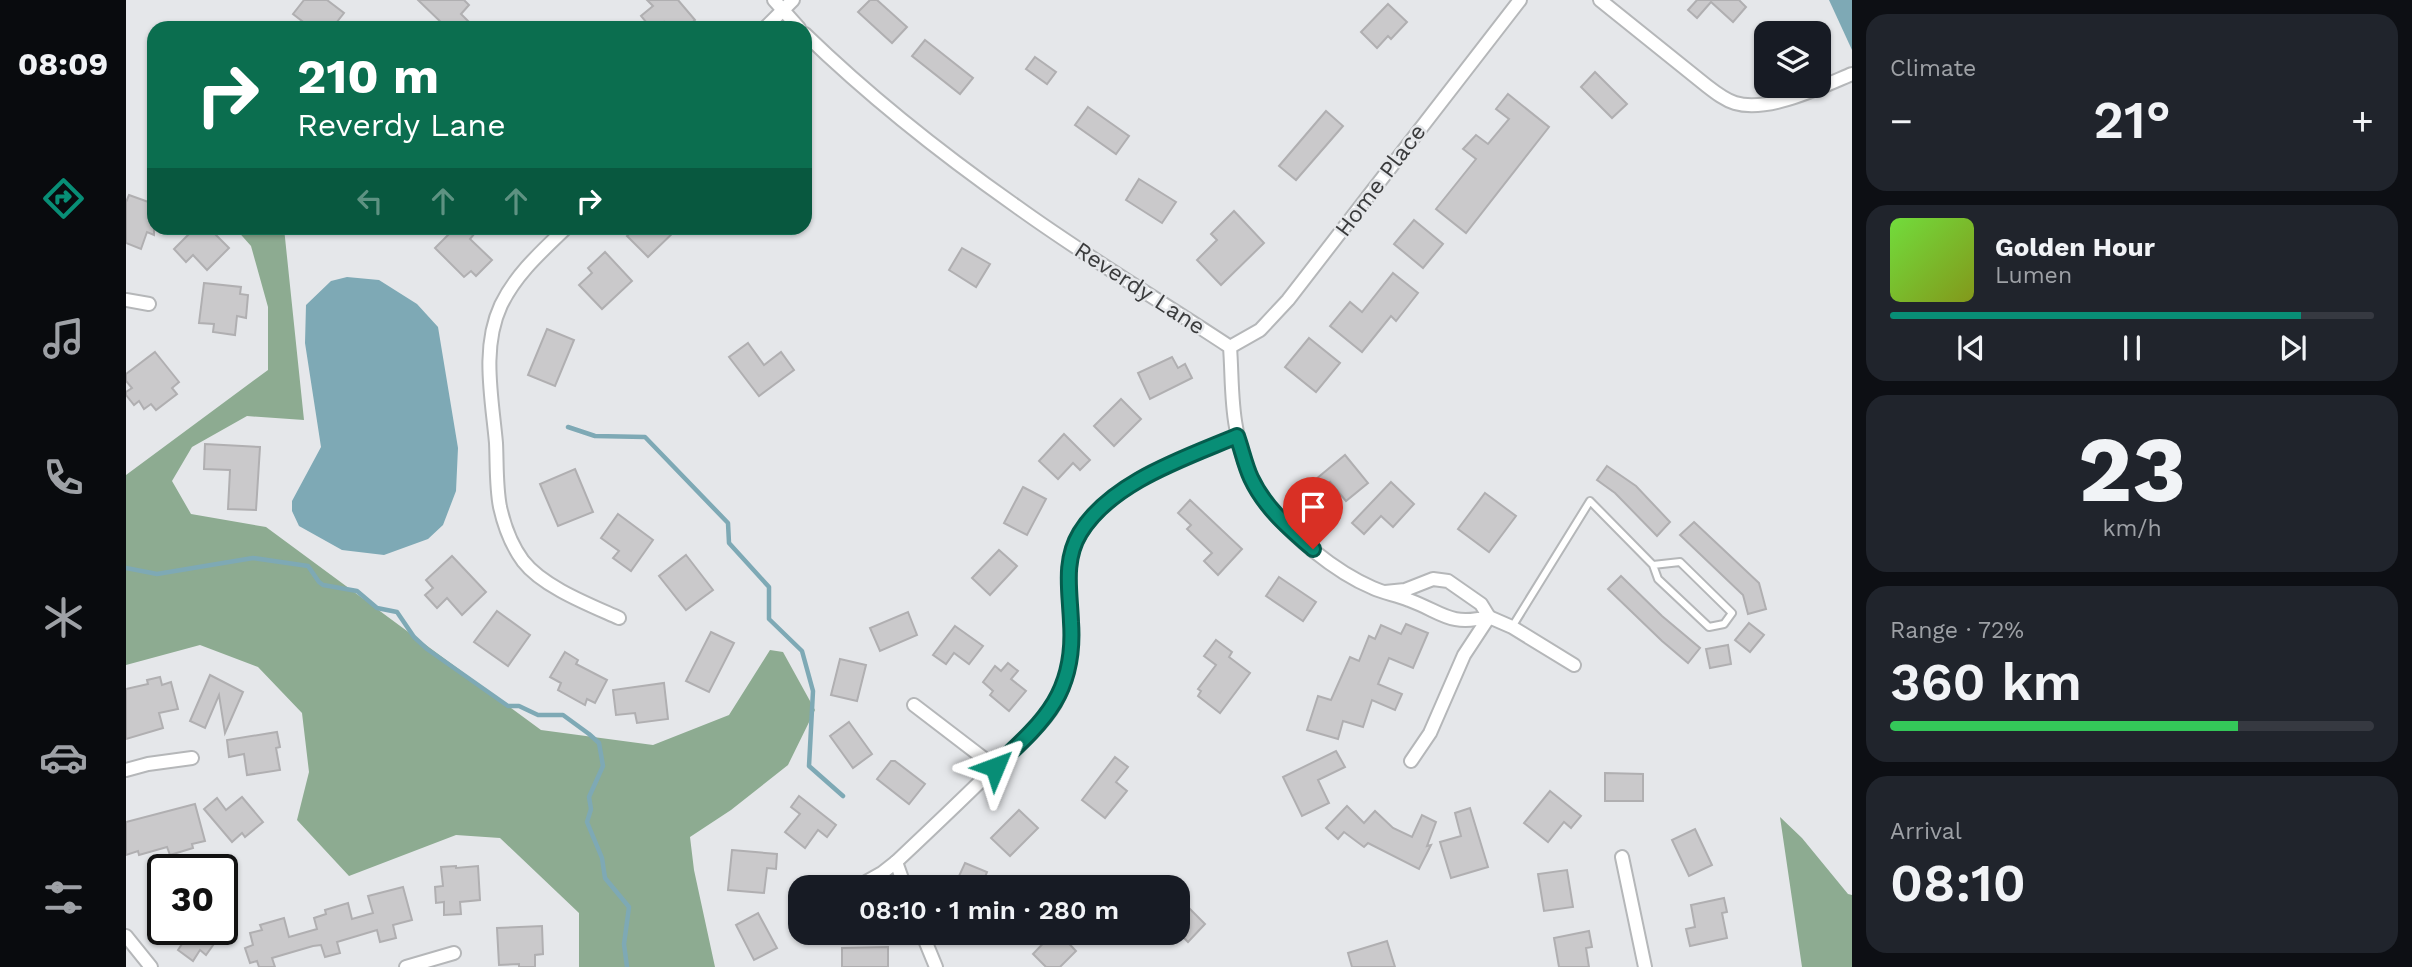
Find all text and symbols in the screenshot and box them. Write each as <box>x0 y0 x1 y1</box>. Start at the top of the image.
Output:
map controls <box>1754 21 1831 98</box>
button: layers <box>1754 21 1831 98</box>
text: 08:09 <box>18 45 108 83</box>
text: 210 m <box>297 47 439 105</box>
icon: right <box>182 49 273 140</box>
text: Climate <box>1890 55 1976 82</box>
text: 21° <box>2093 90 2171 151</box>
text: − <box>1890 99 1913 143</box>
text: + <box>2351 99 2374 143</box>
text: Reverdy Lane <box>297 106 506 144</box>
street label: Home Place <box>1329 119 1431 242</box>
icon: directions <box>39 174 88 223</box>
icon: left <box>351 182 389 220</box>
icon: ahead <box>424 182 462 220</box>
icon: ahead <box>497 182 535 220</box>
icon: right <box>570 182 608 220</box>
text: Golden Hour <box>1995 232 2155 262</box>
street label: Reverdy Lane <box>1070 236 1210 341</box>
text: Lumen <box>1995 262 2072 289</box>
icon: music <box>39 314 88 363</box>
icon: previous <box>1952 329 1990 367</box>
icon: pause <box>2113 329 2151 367</box>
icon: next <box>2274 329 2312 367</box>
text: 23 <box>2078 416 2186 523</box>
icon: phone <box>39 453 88 502</box>
pin <box>1283 477 1343 549</box>
icon: arrive <box>1294 488 1332 526</box>
text: km/h <box>2102 515 2162 542</box>
icon: climate <box>39 593 88 642</box>
text: Range · 72% <box>1890 617 2024 644</box>
text: 360 km <box>1890 652 2082 713</box>
position arrow <box>958 730 1032 804</box>
icon: car <box>39 733 88 782</box>
text: Arrival <box>1890 818 1962 845</box>
text: 08:10 <box>1890 853 2026 914</box>
speed limit sign: 30 <box>147 854 238 945</box>
icon: filters <box>39 873 88 922</box>
text: 08:10 · 1 min · 280 m <box>859 895 1119 925</box>

